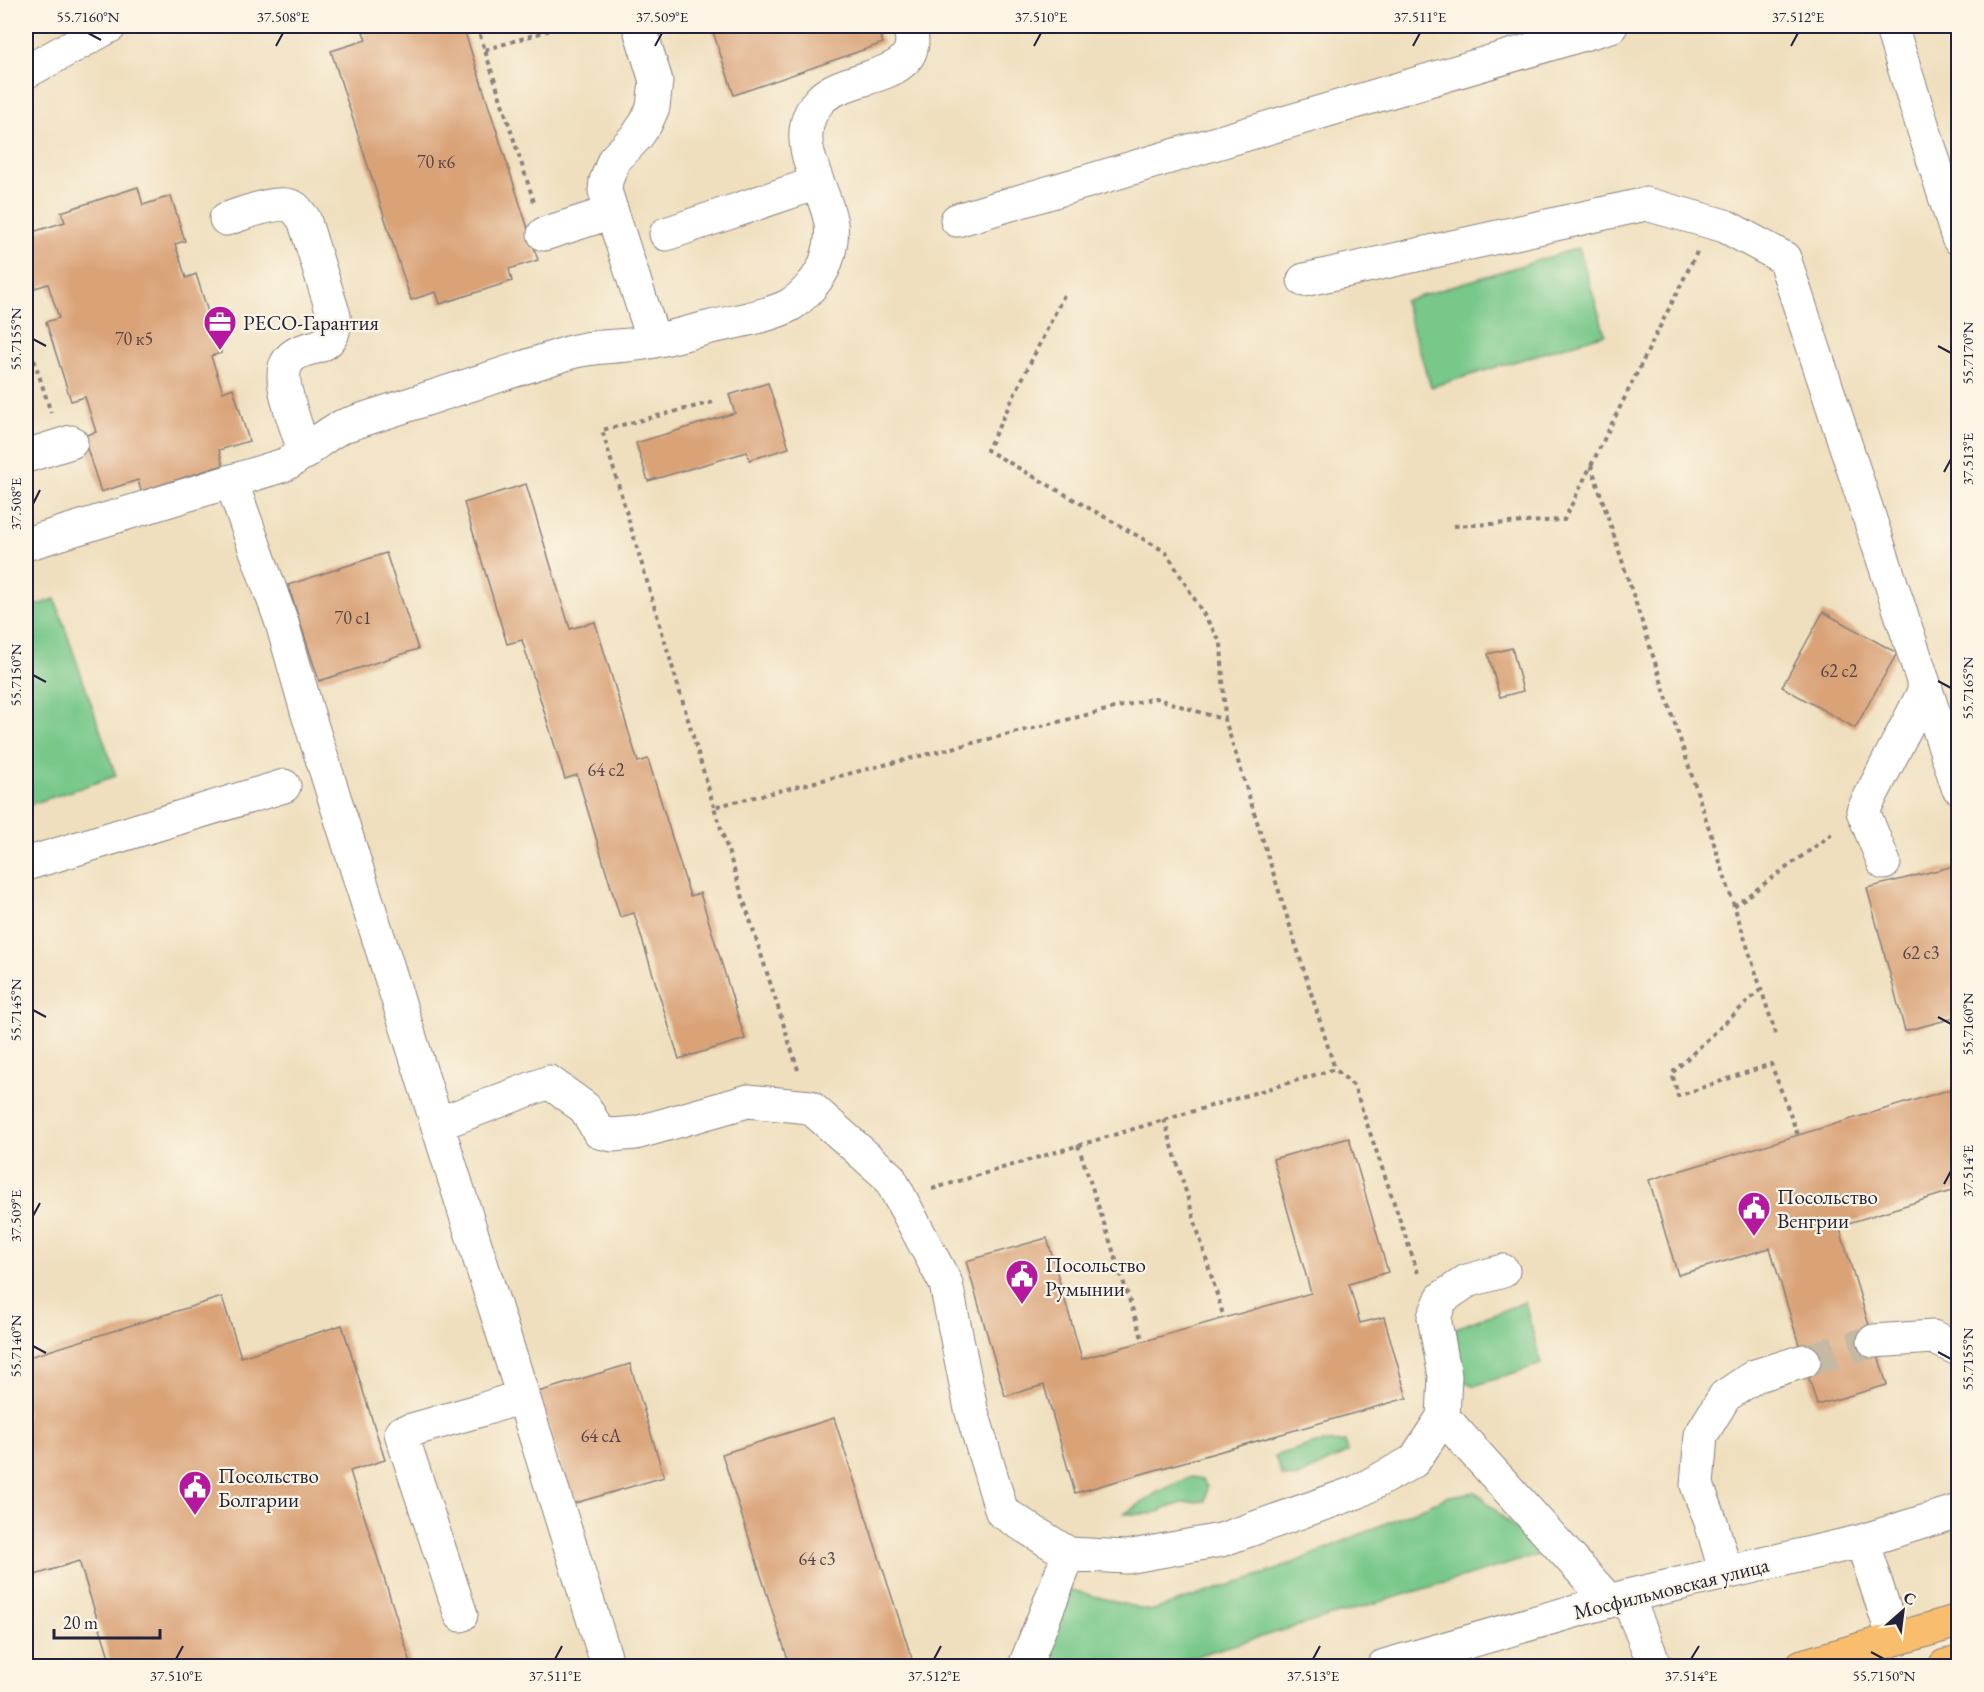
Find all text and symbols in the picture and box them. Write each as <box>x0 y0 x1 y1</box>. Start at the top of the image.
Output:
text: 55.7160°N <box>57 7 120 26</box>
text: 37.508°E <box>257 7 310 26</box>
text: 37.509°E <box>636 7 689 26</box>
text: 37.510°E <box>1015 7 1068 26</box>
text: 37.511°E <box>1394 7 1447 26</box>
text: 37.512°E <box>1772 7 1825 26</box>
house number: 70 к6 <box>417 150 455 173</box>
office icon: РЕСО-Гарантия <box>202 304 238 351</box>
text: 55.7155°N <box>6 307 25 370</box>
place label: РЕСО-Гарантия <box>243 309 379 336</box>
text: 55.7170°N <box>1958 321 1977 384</box>
house number: 70 к5 <box>115 327 153 350</box>
text: 37.513°E <box>1958 432 1977 485</box>
text: 37.508°E <box>6 477 25 530</box>
house number: 70 с1 <box>335 606 371 629</box>
text: 55.7150°N <box>6 643 25 706</box>
text: 55.7165°N <box>1958 656 1977 719</box>
house number: 62 с2 <box>1821 659 1858 682</box>
house number: 64 с2 <box>588 758 625 781</box>
house number: 62 с3 <box>1903 941 1939 964</box>
text: 55.7145°N <box>6 978 25 1041</box>
text: 55.7160°N <box>1958 992 1977 1055</box>
text: 37.514°E <box>1958 1144 1977 1197</box>
place label: Посольство Венгрии <box>1777 1183 1878 1234</box>
text: 37.509°E <box>6 1189 25 1242</box>
public building icon: Посольство Венгрии <box>1736 1190 1772 1237</box>
place label: Посольство Румынии <box>1045 1251 1146 1302</box>
public building icon: Посольство Румынии <box>1004 1258 1040 1305</box>
text: 55.7140°N <box>6 1314 25 1377</box>
text: 55.7155°N <box>1958 1327 1977 1390</box>
house number: 64 сА <box>581 1424 622 1447</box>
place label: Посольство Болгарии <box>218 1462 319 1513</box>
public building icon: Посольство Болгарии <box>177 1469 213 1516</box>
house number: 64 с3 <box>799 1547 835 1570</box>
street label: Мосфильмовская улица <box>1571 1551 1772 1625</box>
north arrow <box>1873 1581 1933 1641</box>
text: С <box>1900 1586 1920 1610</box>
scale bar <box>54 1602 160 1640</box>
text: 20 m <box>63 1611 98 1634</box>
text: 37.510°E <box>150 1666 203 1685</box>
text: 37.511°E <box>529 1666 582 1685</box>
text: 37.512°E <box>908 1666 961 1685</box>
text: 37.513°E <box>1287 1666 1340 1685</box>
text: 37.514°E <box>1665 1666 1718 1685</box>
text: 55.7150°N <box>1853 1666 1916 1685</box>

